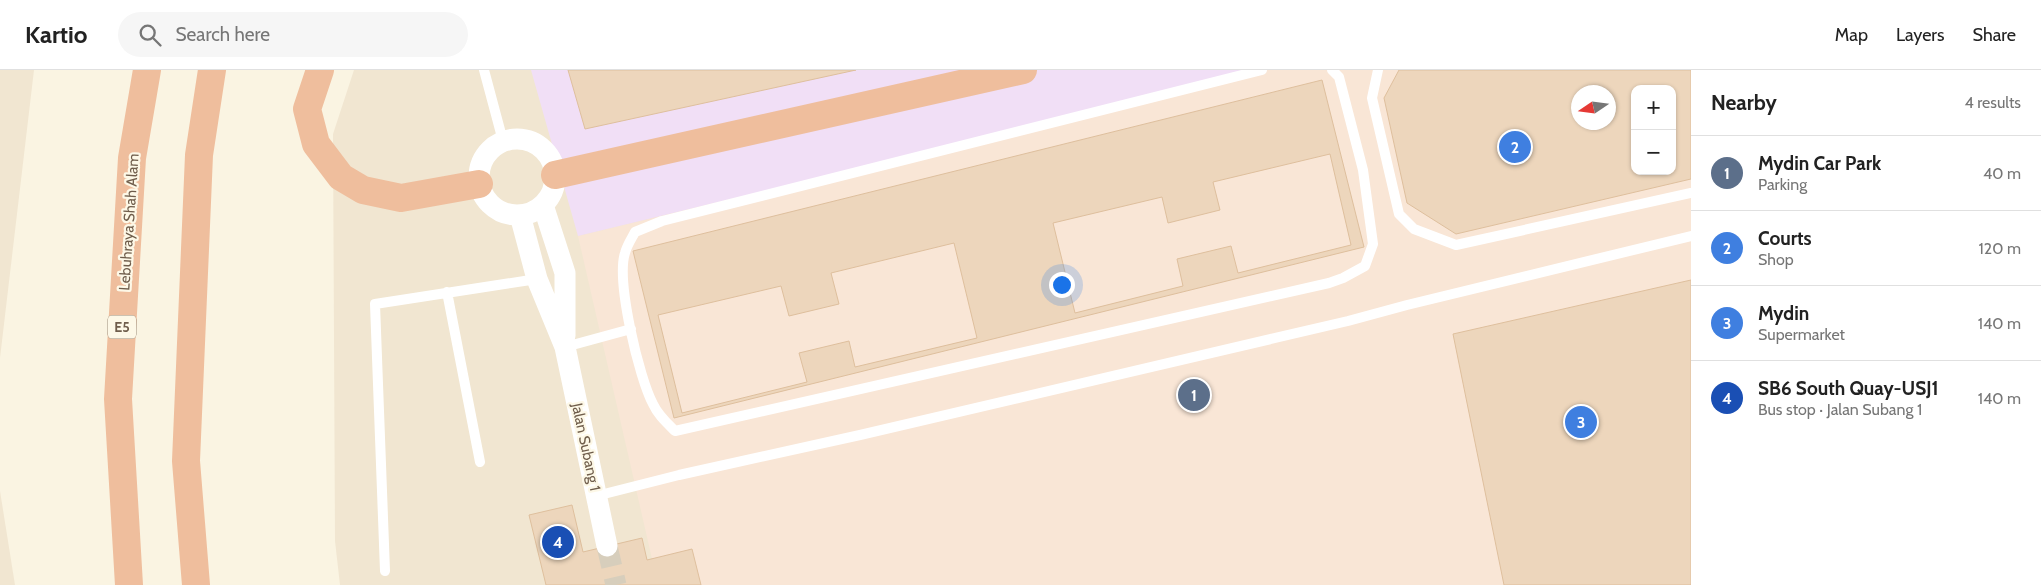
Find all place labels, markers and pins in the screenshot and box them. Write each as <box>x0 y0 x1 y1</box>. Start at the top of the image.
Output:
pin: 2 <box>1499 128 1531 166</box>
pin: 1 <box>1178 376 1210 414</box>
pin: 3 <box>1565 403 1597 441</box>
pin: 4 <box>542 523 574 561</box>

